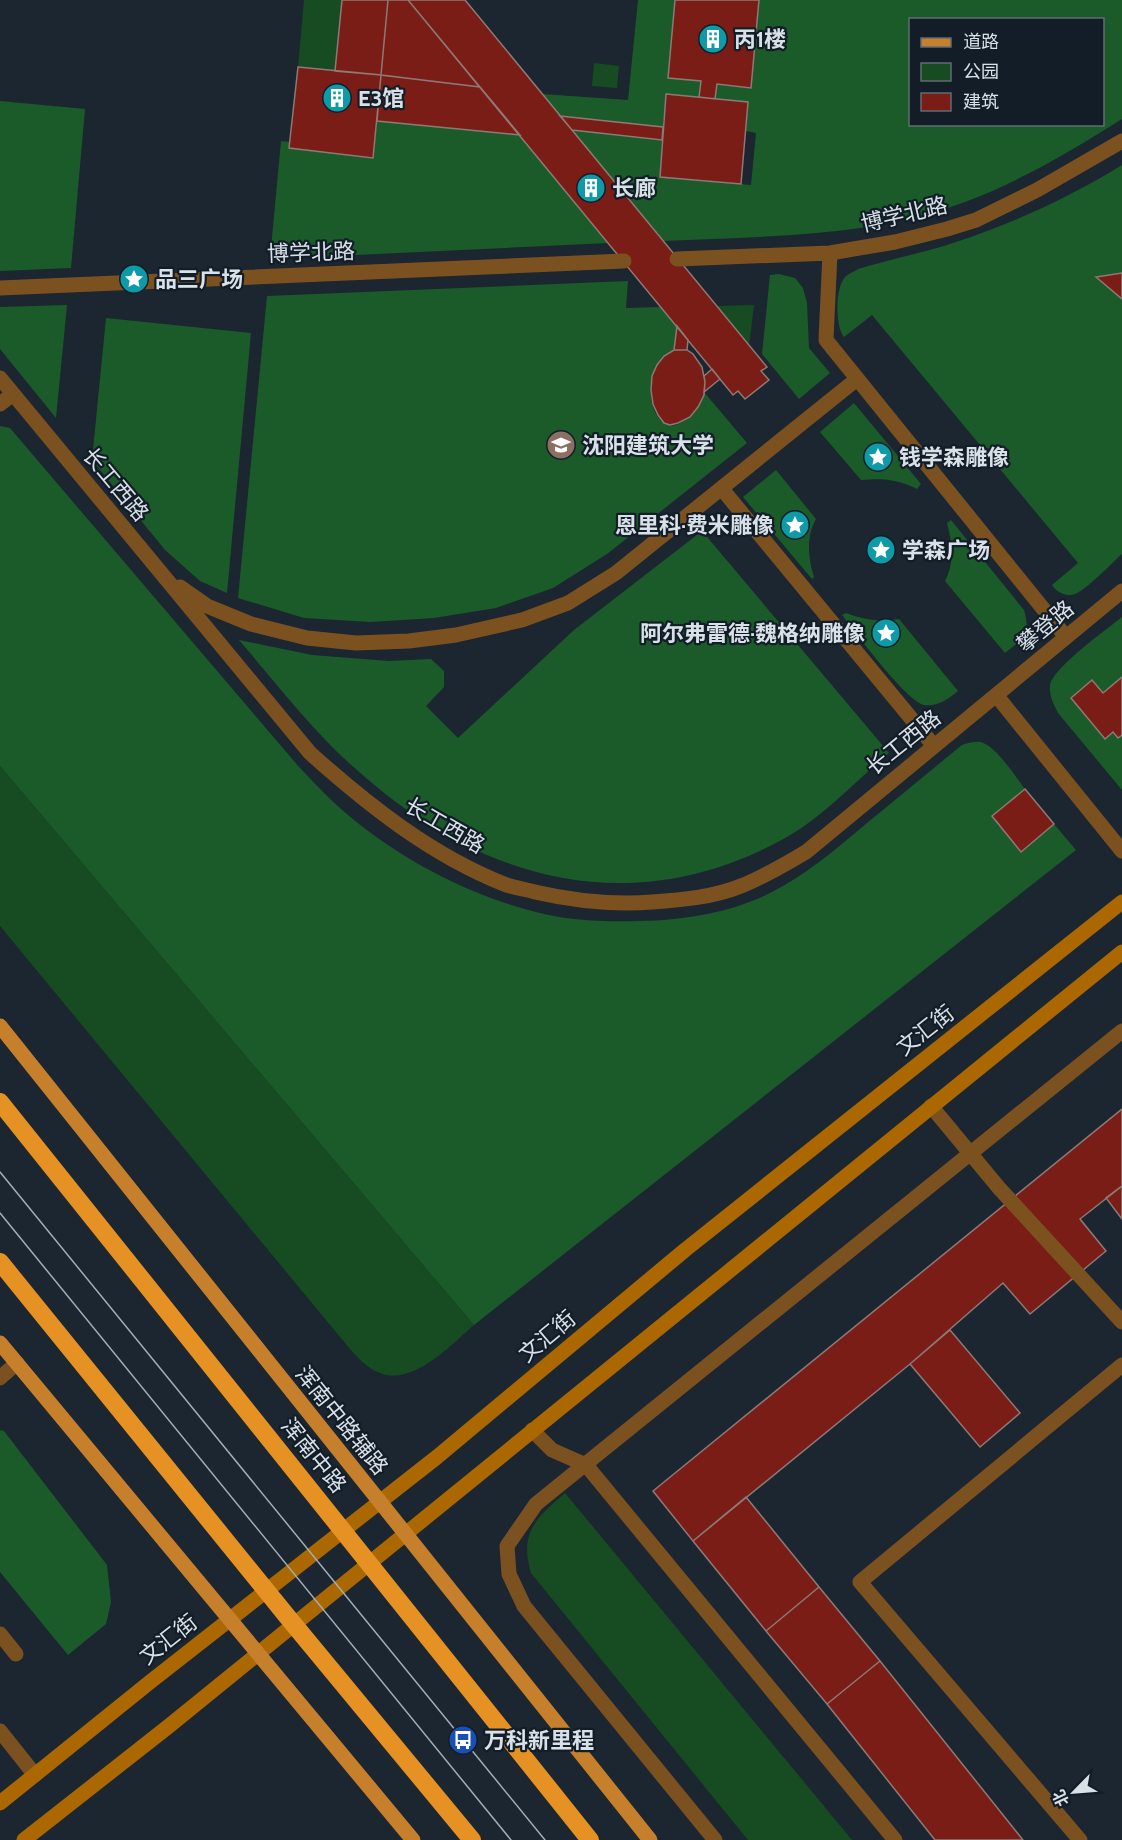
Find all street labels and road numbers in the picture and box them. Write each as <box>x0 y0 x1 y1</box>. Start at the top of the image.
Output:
street label: 博学北路 <box>858 191 950 238</box>
street label: 博学北路 <box>267 237 355 268</box>
street label: 长工西路 <box>77 442 154 527</box>
street label: 攀登路 <box>1011 595 1079 658</box>
street label: 长工西路 <box>861 704 946 781</box>
street label: 长工西路 <box>400 792 490 859</box>
street label: 文汇街 <box>891 999 960 1061</box>
street label: 文汇街 <box>513 1305 581 1368</box>
street label: 浑南中路辅路 <box>290 1360 394 1480</box>
street label: 浑南中路 <box>276 1412 352 1498</box>
street label: 文汇街 <box>134 1608 203 1670</box>

